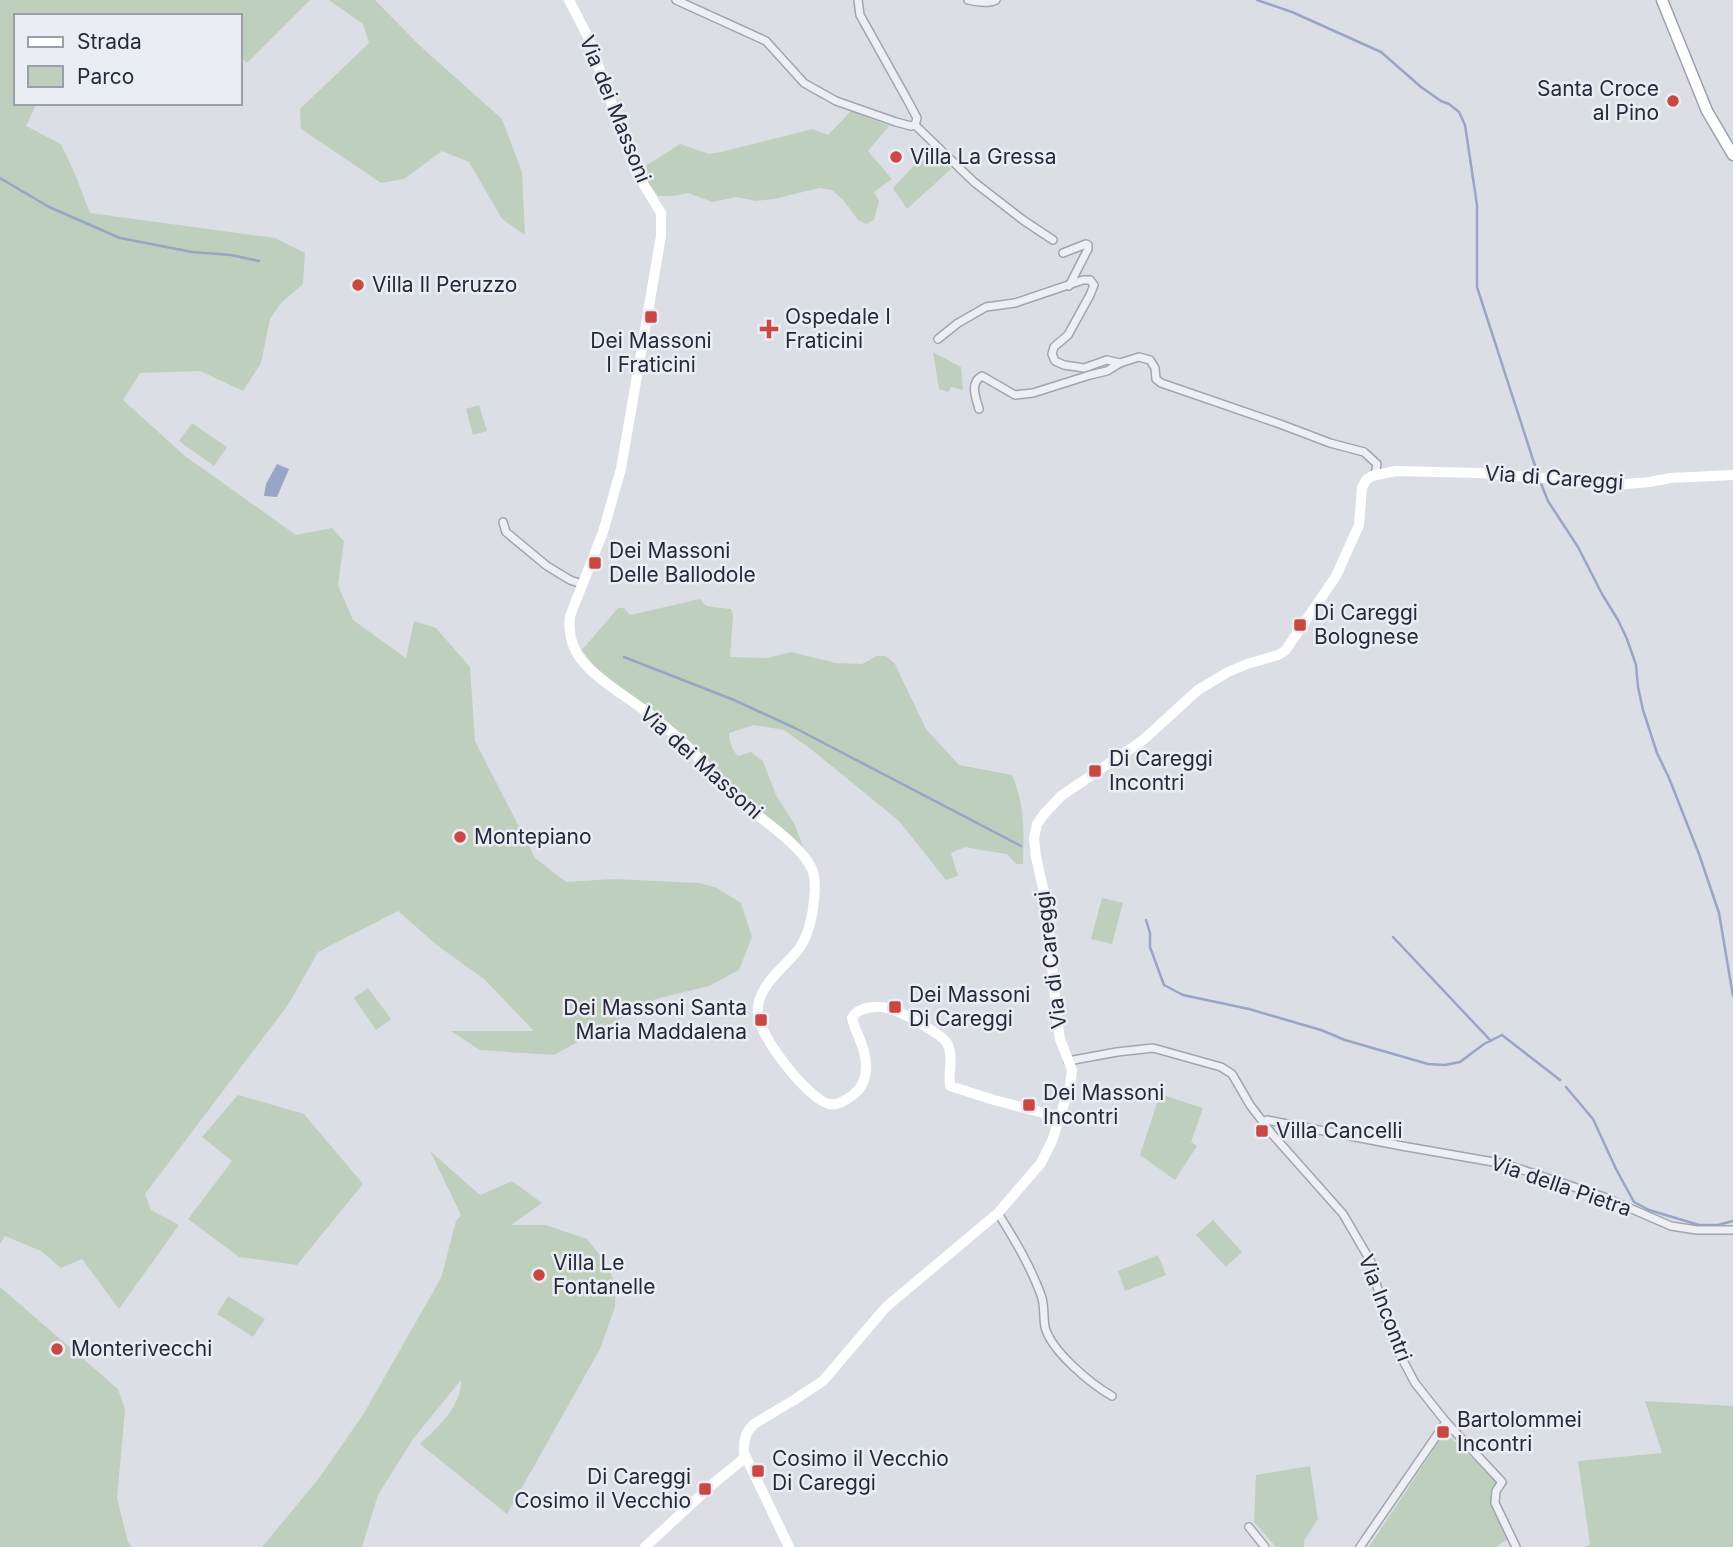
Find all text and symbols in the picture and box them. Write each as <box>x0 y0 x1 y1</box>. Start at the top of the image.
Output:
legend <box>14 14 242 105</box>
text: Strada <box>77 29 142 54</box>
street label: Via dei Massoni <box>575 32 656 186</box>
text: Parco <box>77 64 134 89</box>
place label: Santa Croce al Pino <box>1537 76 1659 125</box>
marker: Santa Croce al Pino <box>1665 93 1681 109</box>
place label: Villa La Gressa <box>910 144 1056 169</box>
marker: Villa La Gressa <box>888 149 904 165</box>
place label: Villa Il Peruzzo <box>372 272 517 297</box>
marker: Villa Il Peruzzo <box>350 277 366 293</box>
place label: Ospedale I Fraticini <box>785 304 891 353</box>
marker: Dei Massoni I Fraticini <box>643 309 659 325</box>
marker: Ospedale I Fraticini <box>759 319 779 339</box>
place label: Dei Massoni I Fraticini <box>590 328 712 377</box>
street label: Via di Careggi <box>1484 460 1624 495</box>
place label: Dei Massoni Delle Ballodole <box>609 538 756 587</box>
marker: Dei Massoni Delle Ballodole <box>587 555 603 571</box>
place label: Di Careggi Bolognese <box>1314 600 1419 649</box>
marker: Di Careggi Bolognese <box>1292 617 1308 633</box>
street label: Via dei Massoni <box>635 701 768 824</box>
place label: Di Careggi Incontri <box>1109 746 1213 795</box>
marker: Di Careggi Incontri <box>1087 763 1103 779</box>
place label: Montepiano <box>474 824 592 849</box>
marker: Montepiano <box>452 829 468 845</box>
street label: Via di Careggi <box>1030 890 1071 1031</box>
place label: Dei Massoni Di Careggi <box>909 982 1030 1031</box>
place label: Dei Massoni Santa Maria Maddalena <box>563 995 747 1044</box>
marker: Dei Massoni Di Careggi <box>887 999 903 1015</box>
marker: Dei Massoni Santa Maria Maddalena <box>753 1012 769 1028</box>
place label: Dei Massoni Incontri <box>1043 1080 1164 1129</box>
marker: Dei Massoni Incontri <box>1021 1097 1037 1113</box>
place label: Villa Cancelli <box>1276 1118 1402 1143</box>
marker: Villa Cancelli <box>1254 1123 1270 1139</box>
street label: Via della Pietra <box>1487 1150 1635 1221</box>
place label: Villa Le Fontanelle <box>553 1250 655 1299</box>
street label: Via Incontri <box>1354 1251 1417 1365</box>
marker: Villa Le Fontanelle <box>531 1267 547 1283</box>
place label: Monterivecchi <box>71 1336 212 1361</box>
marker: Monterivecchi <box>49 1341 65 1357</box>
place label: Bartolommei Incontri <box>1457 1407 1582 1456</box>
marker: Bartolommei Incontri <box>1435 1424 1451 1440</box>
place label: Cosimo il Vecchio Di Careggi <box>772 1446 949 1495</box>
marker: Cosimo il Vecchio Di Careggi <box>750 1463 766 1479</box>
place label: Di Careggi Cosimo il Vecchio <box>514 1464 691 1513</box>
marker: Di Careggi Cosimo il Vecchio <box>697 1481 713 1497</box>

